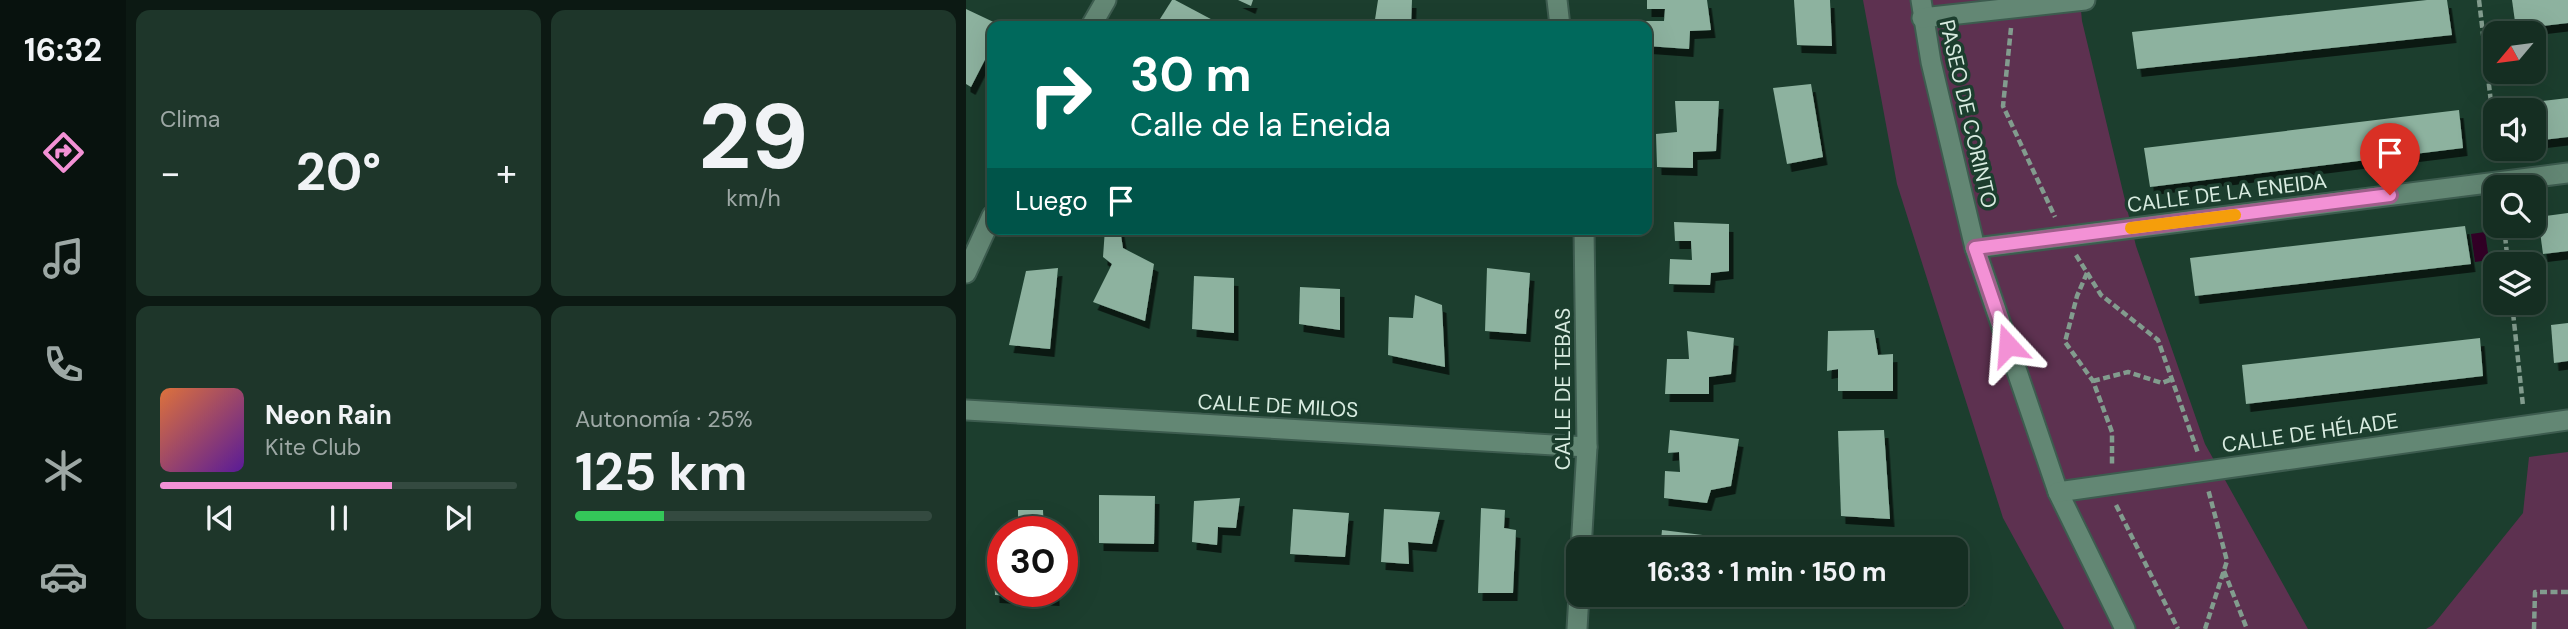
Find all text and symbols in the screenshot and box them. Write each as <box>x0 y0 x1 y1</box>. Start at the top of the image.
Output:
street label: PASEO DE CORINTO <box>1933 17 2003 211</box>
north arrow <box>2483 21 2546 84</box>
map controls <box>2483 21 2546 315</box>
text: 16:32 <box>24 29 102 71</box>
text: 30 m <box>1130 42 1252 106</box>
icon: right <box>1015 49 1106 140</box>
text: 29 <box>699 78 808 196</box>
button: sound <box>2483 98 2546 161</box>
text: Clima <box>160 104 220 134</box>
text: Calle de la Eneida <box>1130 104 1391 146</box>
pin <box>2360 123 2420 195</box>
icon: directions <box>39 128 88 177</box>
icon: arrive <box>2371 134 2409 172</box>
text: 20° <box>296 138 381 206</box>
text: − <box>160 148 181 198</box>
text: + <box>496 148 517 198</box>
street label: CALLE DE LA ENEIDA <box>2125 167 2329 219</box>
button: search <box>2483 175 2546 238</box>
icon: arrive <box>1102 182 1140 220</box>
text: km/h <box>726 183 781 213</box>
text: Luego <box>1015 184 1088 218</box>
icon: music <box>39 234 88 283</box>
button: layers <box>2483 252 2546 315</box>
street label: CALLE DE TEBAS <box>1549 308 1577 470</box>
position arrow <box>1971 308 2045 382</box>
icon: phone <box>39 340 88 389</box>
street label: CALLE DE MILOS <box>1197 388 1359 424</box>
text: Neon Rain <box>265 398 392 432</box>
text: Autonomía · 25% <box>575 404 753 434</box>
street label: CALLE DE HÉLADE <box>2220 407 2400 459</box>
text: Kite Club <box>265 432 361 462</box>
text: 125 km <box>575 438 747 506</box>
icon: climate <box>39 446 88 495</box>
icon: previous <box>201 499 239 537</box>
icon: pause <box>320 499 358 537</box>
icon: next <box>439 499 477 537</box>
speed limit sign: 30 <box>987 516 1078 607</box>
icon: car <box>39 552 88 601</box>
text: 16:33 · 1 min · 150 m <box>1647 555 1887 589</box>

